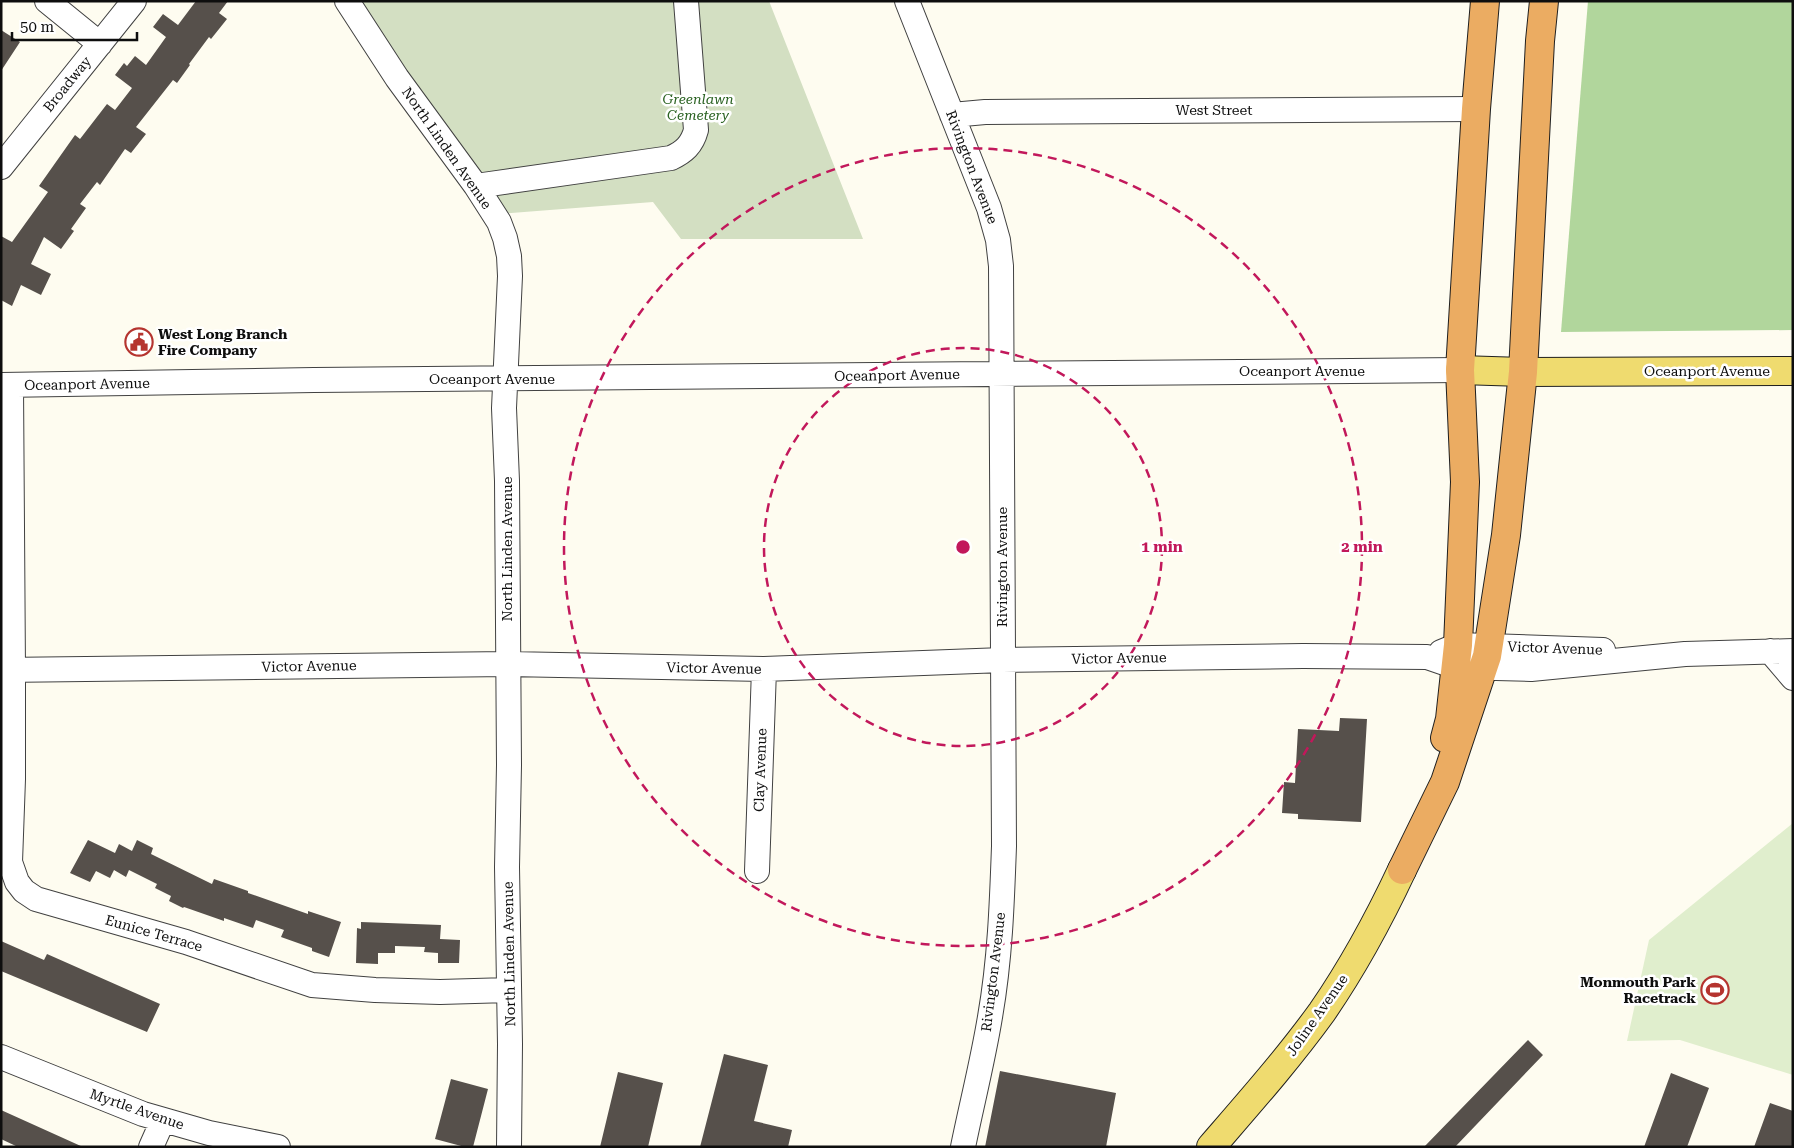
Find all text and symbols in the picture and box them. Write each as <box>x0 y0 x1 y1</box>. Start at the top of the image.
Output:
scale bar <box>12 10 138 42</box>
text: 50 m <box>20 18 55 36</box>
street label: Broadway <box>40 52 95 115</box>
street label: North Linden Avenue <box>399 84 495 212</box>
park label: Greenlawn Cemetery <box>662 91 734 123</box>
street label: West Street <box>1176 102 1252 118</box>
street label: Rivington Avenue <box>943 108 1001 226</box>
place label: West Long Branch Fire Company <box>158 326 288 358</box>
public building icon: West Long Branch Fire Company <box>124 327 154 357</box>
street label: Oceanport Avenue <box>1239 363 1365 379</box>
street label: Oceanport Avenue <box>1644 363 1770 379</box>
street label: Oceanport Avenue <box>834 366 960 384</box>
street label: Oceanport Avenue <box>429 371 555 387</box>
street label: Oceanport Avenue <box>24 375 150 393</box>
street label: North Linden Avenue <box>499 476 515 622</box>
street label: Rivington Avenue <box>994 506 1010 627</box>
centre of rings <box>954 538 972 556</box>
text: 1 min <box>1141 538 1183 556</box>
text: 2 min <box>1341 538 1383 556</box>
street label: Victor Avenue <box>1507 638 1603 658</box>
street label: Victor Avenue <box>1071 649 1167 667</box>
street label: Victor Avenue <box>261 657 357 675</box>
street label: Victor Avenue <box>666 659 762 677</box>
street label: Clay Avenue <box>751 728 769 812</box>
street label: North Linden Avenue <box>500 881 518 1027</box>
street label: Eunice Terrace <box>103 911 205 955</box>
street label: Rivington Avenue <box>978 911 1008 1033</box>
street label: Joline Avenue <box>1283 971 1351 1059</box>
place label: Monmouth Park Racetrack <box>1580 974 1696 1006</box>
sports icon: Monmouth Park Racetrack <box>1700 975 1730 1005</box>
street label: Myrtle Avenue <box>88 1085 186 1133</box>

